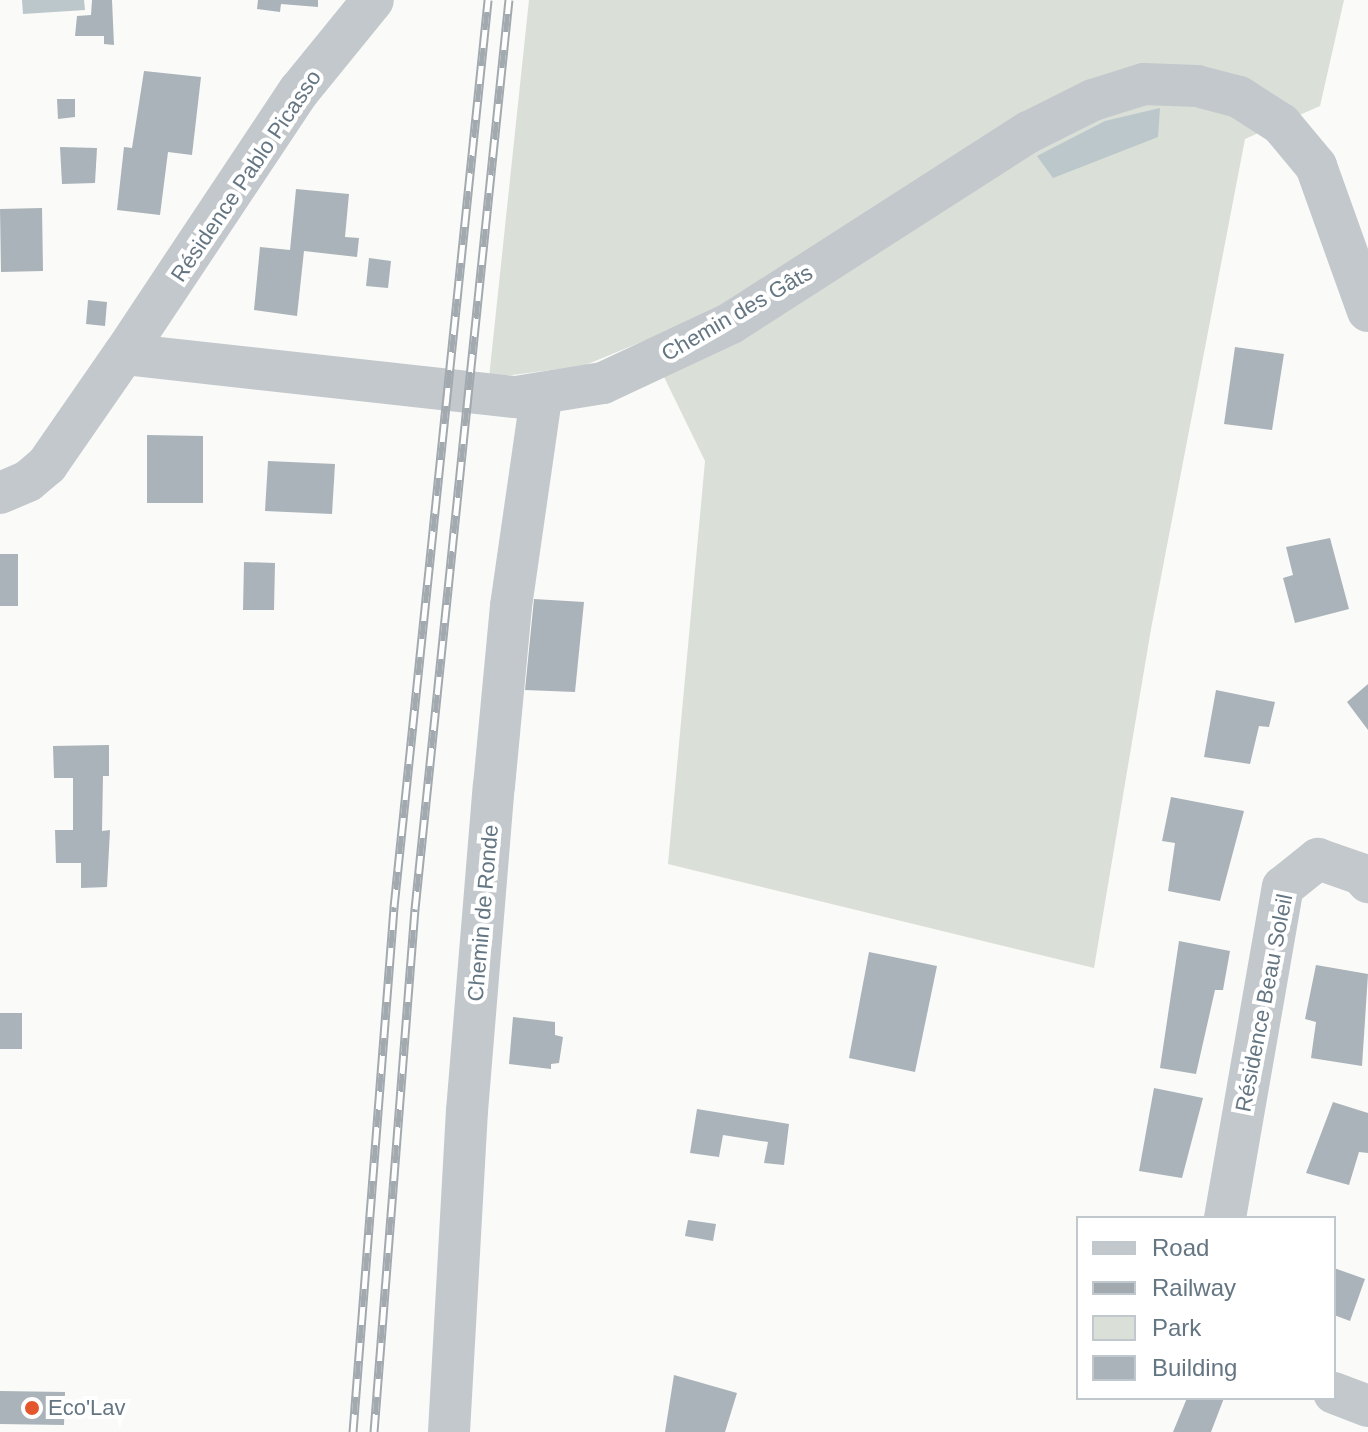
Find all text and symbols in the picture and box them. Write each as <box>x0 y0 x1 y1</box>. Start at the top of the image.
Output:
street label: Résidence Pablo Picasso <box>165 65 327 287</box>
street label: Chemin des Gâts <box>657 259 817 367</box>
street label: Chemin de Ronde <box>462 824 504 1002</box>
street label: Résidence Beau Soleil <box>1230 892 1298 1114</box>
legend <box>1076 1216 1336 1400</box>
text: Road <box>1152 1234 1209 1261</box>
text: Railway <box>1152 1274 1236 1301</box>
text: Park <box>1152 1314 1201 1341</box>
text: Building <box>1152 1354 1237 1381</box>
place label: Eco'Lav <box>48 1395 126 1421</box>
marker: Eco'Lav <box>23 1399 41 1417</box>

